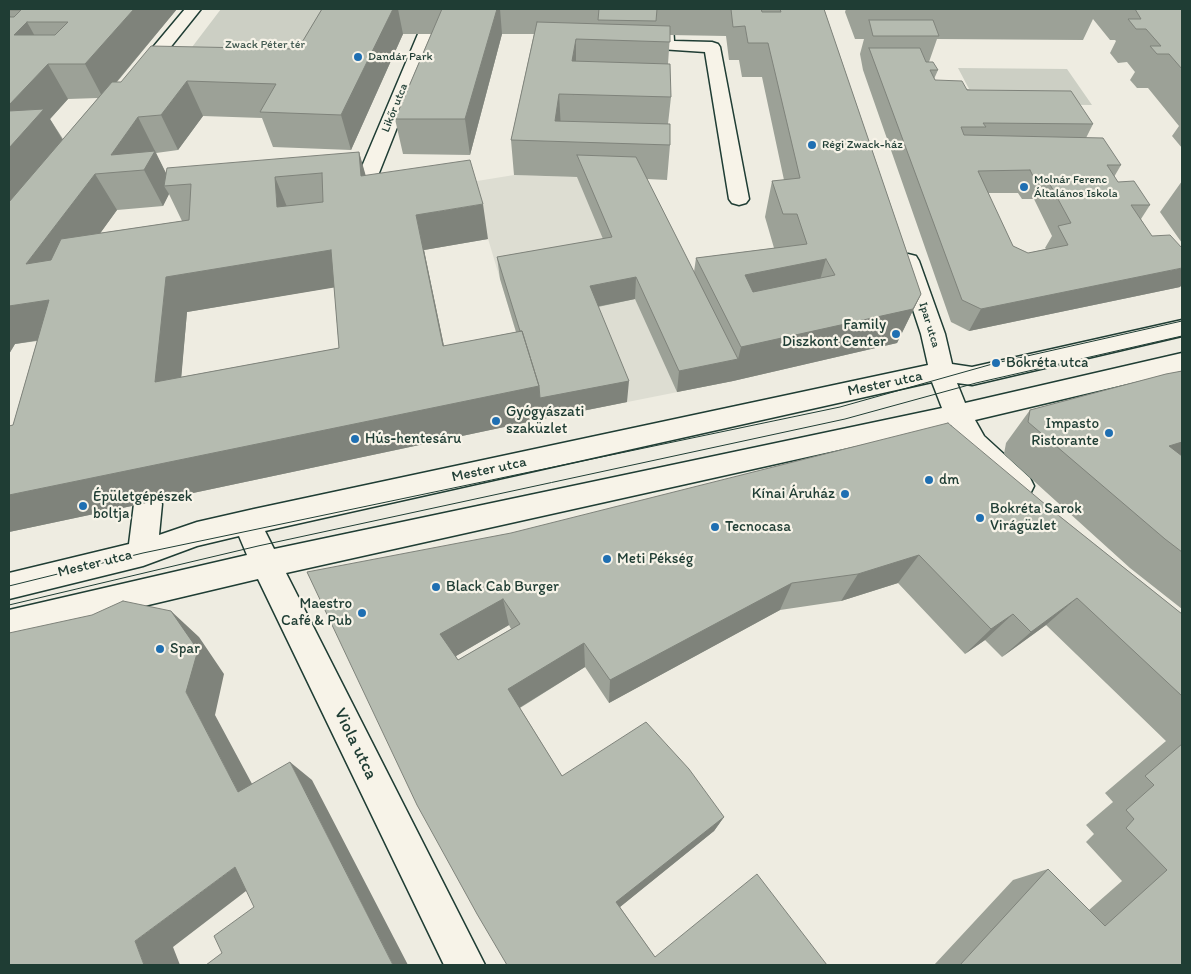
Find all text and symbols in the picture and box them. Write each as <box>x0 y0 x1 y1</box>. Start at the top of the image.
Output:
park label: Zwack Péter tér <box>225 38 305 52</box>
place label: Dandár Park <box>368 50 433 64</box>
marker: Dandár Park <box>352 51 364 63</box>
street label: Likőr utca <box>379 82 411 134</box>
place label: Régi Zwack-ház <box>822 138 903 152</box>
marker: Régi Zwack-ház <box>806 139 818 151</box>
place label: Molnár Ferenc Általános Iskola <box>1034 173 1118 201</box>
marker: Molnár Ferenc Általános Iskola <box>1018 181 1030 193</box>
street label: Ipar utca <box>915 301 943 349</box>
place label: Family Diszkont Center <box>782 316 886 351</box>
marker: Family Diszkont Center <box>890 328 902 340</box>
place label: Bokréta utca <box>1006 354 1088 372</box>
marker: Bokréta utca <box>990 357 1002 369</box>
street label: Mester utca <box>846 367 924 401</box>
place label: Gyógyászati szaküzlet <box>506 403 584 438</box>
marker: Gyógyászati szaküzlet <box>490 415 502 427</box>
place label: Impasto Ristorante <box>1031 415 1099 450</box>
marker: Impasto Ristorante <box>1103 427 1115 439</box>
place label: Hús-hentesáru <box>365 430 461 448</box>
marker: Hús-hentesáru <box>349 433 361 445</box>
street label: Mester utca <box>450 453 528 487</box>
place label: dm <box>939 471 959 489</box>
marker: dm <box>923 474 935 486</box>
place label: Kínai Áruház <box>752 485 835 503</box>
place label: Épületgépészek boltja <box>93 488 192 523</box>
marker: Kínai Áruház <box>839 488 851 500</box>
marker: Épületgépészek boltja <box>77 500 89 512</box>
place label: Bokréta Sarok Virágüzlet <box>990 500 1082 535</box>
marker: Bokréta Sarok Virágüzlet <box>974 512 986 524</box>
place label: Tecnocasa <box>725 518 791 536</box>
marker: Tecnocasa <box>709 521 721 533</box>
street label: Mester utca <box>56 546 134 582</box>
place label: Meti Pékség <box>617 550 693 568</box>
marker: Meti Pékség <box>601 553 613 565</box>
place label: Black Cab Burger <box>446 578 559 596</box>
marker: Black Cab Burger <box>430 581 442 593</box>
place label: Maestro Café & Pub <box>281 595 352 630</box>
marker: Maestro Café & Pub <box>356 607 368 619</box>
place label: Spar <box>170 640 200 658</box>
marker: Spar <box>154 643 166 655</box>
street label: Viola utca <box>329 705 381 783</box>

